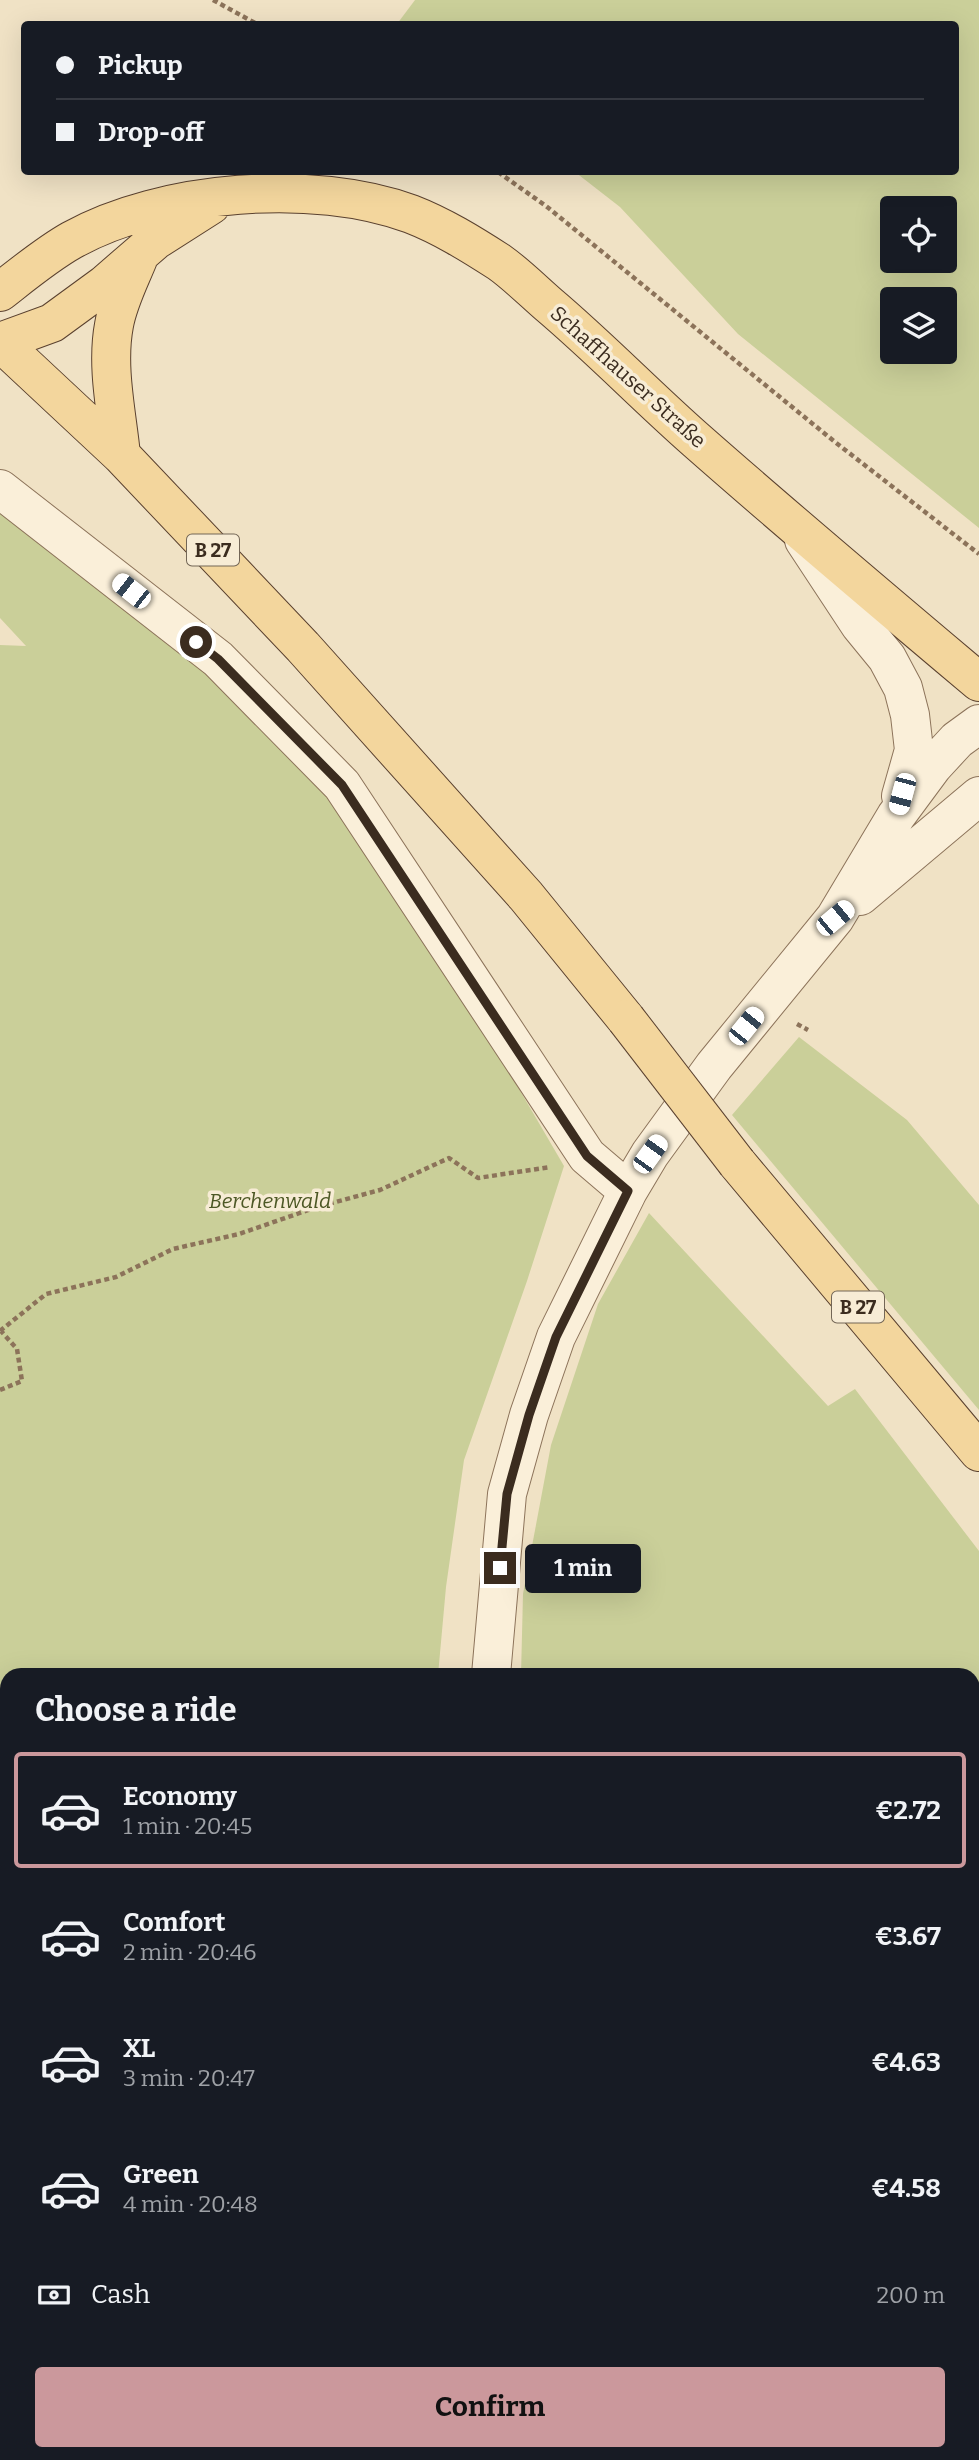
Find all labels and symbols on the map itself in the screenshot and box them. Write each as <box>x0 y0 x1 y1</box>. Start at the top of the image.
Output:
street label: Schaffhauser Straße <box>545 300 711 454</box>
road number: B 27 <box>187 534 239 566</box>
car <box>108 570 155 612</box>
route start <box>180 626 212 658</box>
car <box>887 771 918 817</box>
car <box>813 896 858 940</box>
car <box>725 1003 768 1049</box>
car <box>630 1131 671 1177</box>
park label: Berchenwald <box>209 1188 331 1214</box>
road number: B 27 <box>832 1292 884 1322</box>
callout: 1 min <box>524 1544 640 1592</box>
route end <box>484 1552 516 1584</box>

